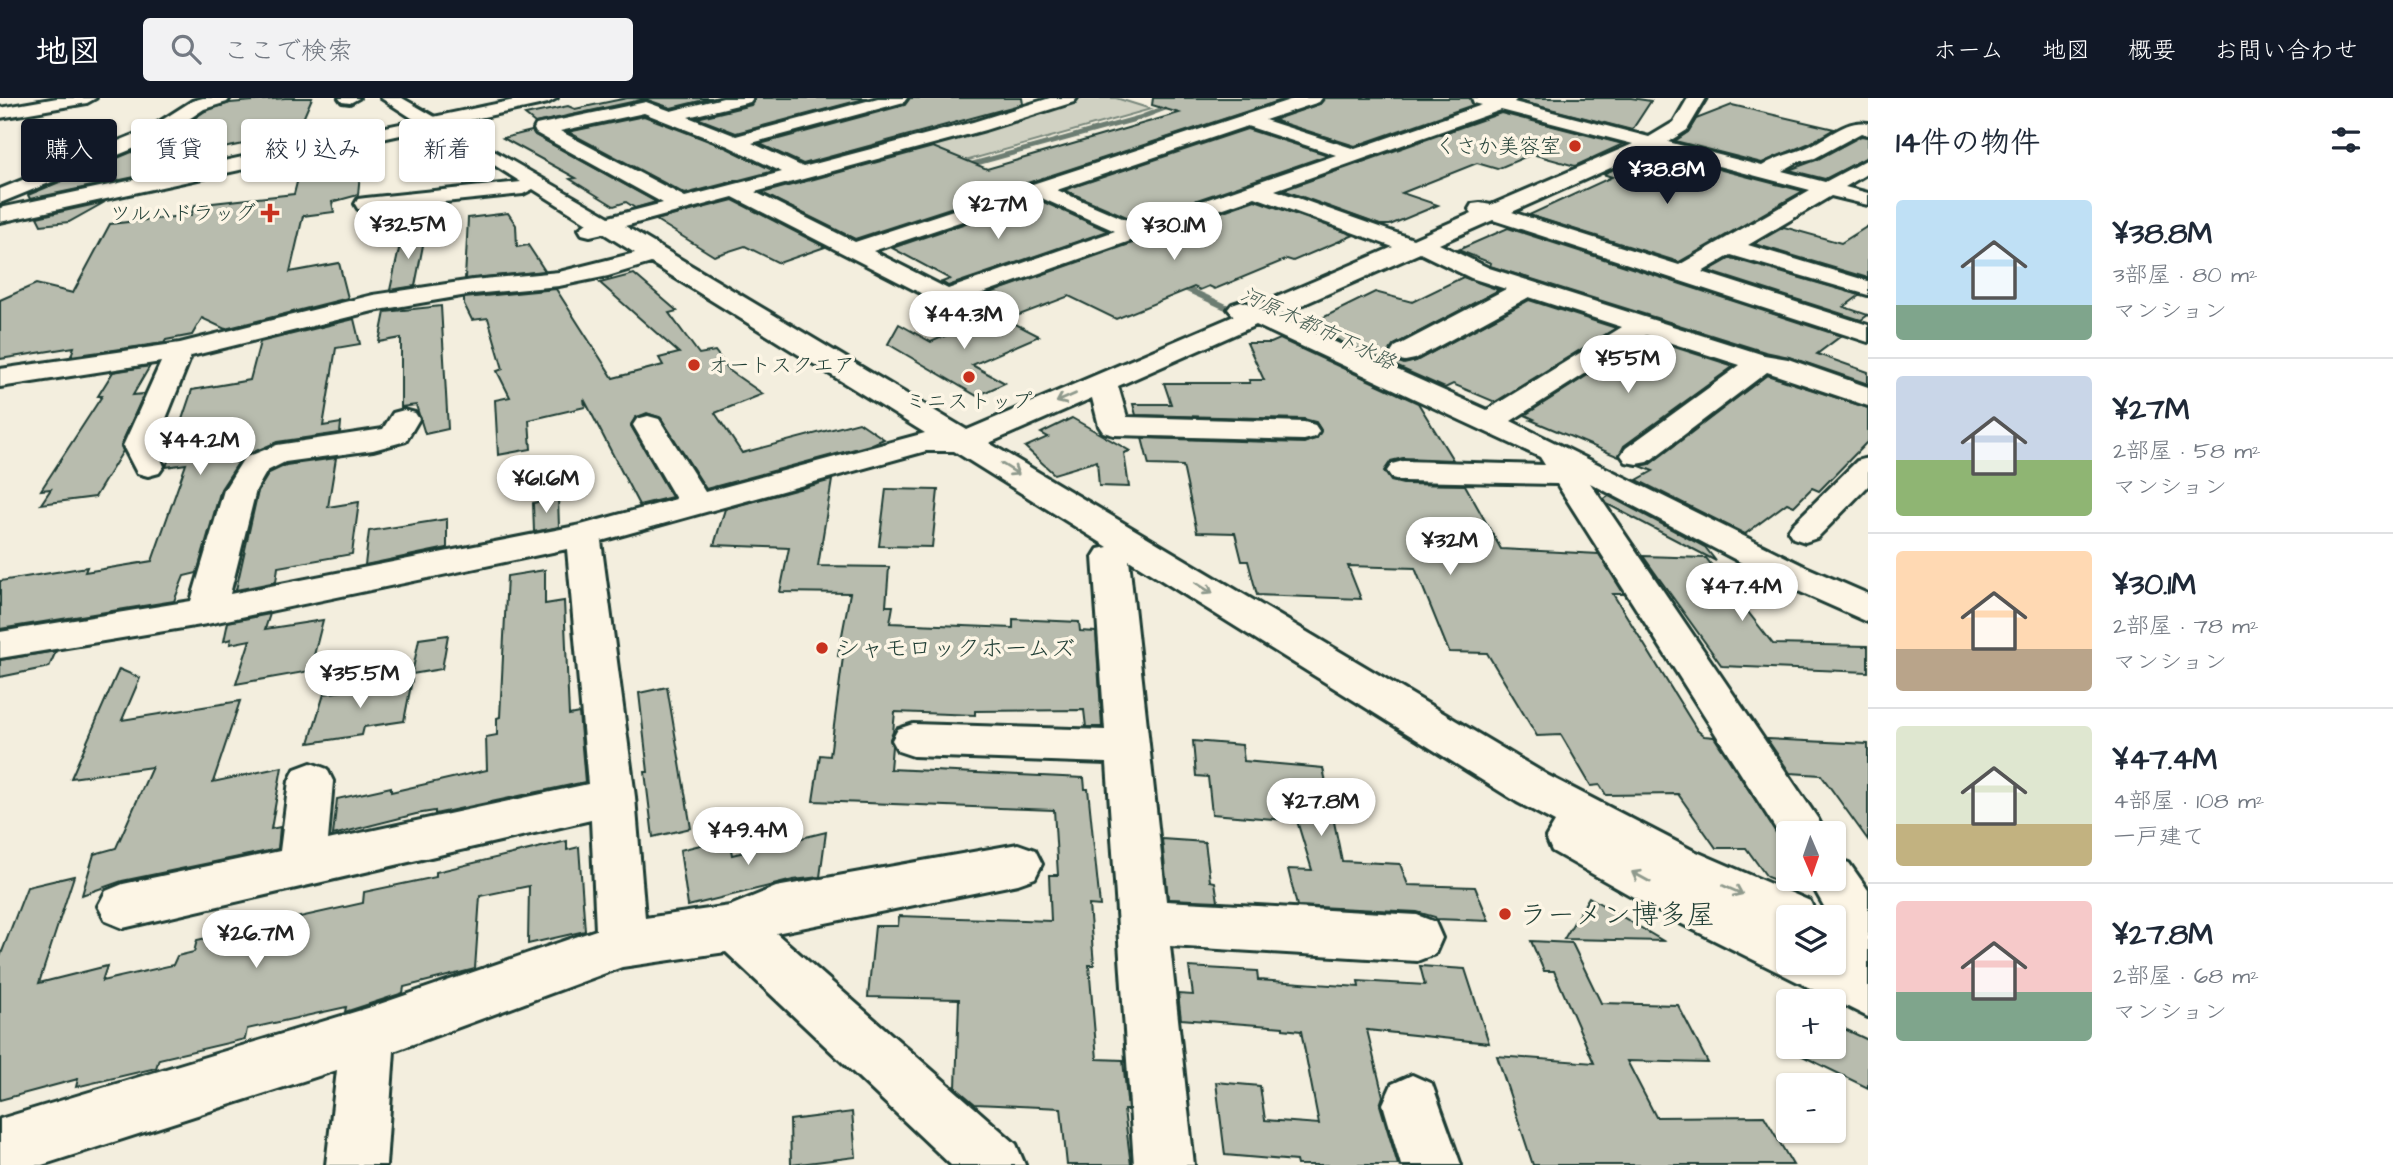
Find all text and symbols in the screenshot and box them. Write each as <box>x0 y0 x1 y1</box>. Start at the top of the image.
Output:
search box <box>143 18 633 81</box>
text: 地図 <box>35 29 101 75</box>
icon: search <box>167 30 205 68</box>
text: ここで検索 <box>223 33 353 69</box>
text: ホーム <box>1933 34 2004 68</box>
text: 地図 <box>2042 34 2090 68</box>
text: 概要 <box>2128 34 2176 68</box>
text: お問い合わせ <box>2214 34 2358 68</box>
chip: 購入 <box>21 119 117 182</box>
chip: 賃貸 <box>131 119 227 182</box>
chip: 絞り込み <box>241 119 385 182</box>
chip: 新着 <box>399 119 495 182</box>
icon: filters <box>2327 121 2365 159</box>
text: 14件の物件 <box>1896 122 2040 164</box>
place label: くさか美容室 <box>1435 132 1561 161</box>
marker: くさか美容室 <box>1567 138 1583 154</box>
pin: ¥38.8M <box>1610 146 1724 206</box>
text: ¥38.8M <box>1629 153 1705 185</box>
pin: ¥27M <box>957 181 1039 241</box>
text: ¥27M <box>969 188 1027 220</box>
place label: ツルハドラッグ <box>110 199 256 228</box>
pin: ¥32.5M <box>351 202 465 261</box>
pin: ¥30.1M <box>1117 202 1231 262</box>
marker: ツルハドラッグ <box>262 205 278 221</box>
text: ¥32.5M <box>370 208 446 240</box>
text: ¥30.1M <box>1142 209 1206 241</box>
text: ¥38.8M <box>2113 213 2212 255</box>
icon: home <box>1952 228 2036 312</box>
text: 3部屋 · 80 m² <box>2113 259 2258 291</box>
water label: 河原木都市下水路 <box>1236 280 1401 378</box>
pin: ¥44.3M <box>907 292 1021 351</box>
text: マンション <box>2113 295 2227 327</box>
text: ¥44.3M <box>925 298 1003 330</box>
pin: ¥55M <box>1587 336 1669 395</box>
text: ¥55M <box>1596 342 1660 374</box>
place label: オートスクエア <box>708 351 855 380</box>
marker: オートスクエア <box>686 357 702 373</box>
marker: ミニストップ <box>961 369 977 385</box>
place label: ミニストップ <box>905 387 1033 416</box>
text: ¥27M <box>2113 389 2189 431</box>
one-way arrow <box>1056 392 1077 405</box>
icon: home <box>1952 404 2036 488</box>
pin: ¥44.2M <box>143 418 257 477</box>
text: ¥44.2M <box>160 424 240 456</box>
text: 2部屋 · 58 m² <box>2113 435 2261 467</box>
pin: ¥61.6M <box>489 456 603 515</box>
text: ¥61.6M <box>513 462 579 494</box>
one-way arrow <box>999 463 1019 477</box>
text: マンション <box>2113 471 2227 503</box>
pin: ¥32M <box>1409 518 1491 577</box>
text: ¥32M <box>1422 524 1478 556</box>
pin: ¥47.4M <box>1685 564 1799 623</box>
text: ¥30.1M <box>2113 564 2196 606</box>
text: ¥47.4M <box>1702 570 1782 602</box>
icon: home <box>1952 579 2036 663</box>
one-way arrow <box>1193 582 1213 596</box>
text: 2部屋 · 78 m² <box>2113 610 2259 642</box>
place label: シャモロックホームズ <box>836 632 1075 666</box>
marker: シャモロックホームズ <box>814 640 830 656</box>
text: マンション <box>2113 646 2227 678</box>
pin: ¥35.5M <box>303 650 417 710</box>
text: ¥35.5M <box>321 657 399 689</box>
text: ¥47.4M <box>2113 739 2217 781</box>
icon: home <box>1952 754 2036 838</box>
pin: ¥27.8M <box>1264 778 1378 838</box>
text: ¥27.8M <box>1283 785 1359 817</box>
text: 4部屋 · 108 m² <box>2113 785 2264 817</box>
pin: ¥49.4M <box>691 808 805 867</box>
text: ¥49.4M <box>709 814 787 846</box>
north arrow <box>1776 821 1846 891</box>
map controls <box>1776 821 1846 1143</box>
text: 一戸建て <box>2113 821 2205 853</box>
one-way arrow <box>1631 870 1651 884</box>
one-way arrow <box>1722 884 1743 897</box>
place label: ラーメン博多屋 <box>1519 896 1715 935</box>
button: layers <box>1776 905 1846 975</box>
marker: ラーメン博多屋 <box>1497 906 1513 922</box>
pin: ¥26.7M <box>199 910 313 970</box>
text: ¥27.8M <box>2113 914 2213 956</box>
text: ¥26.7M <box>218 917 294 949</box>
icon: home <box>1952 929 2036 1013</box>
text: 2部屋 · 68 m² <box>2113 960 2259 992</box>
button: + <box>1776 989 1846 1059</box>
text: マンション <box>2113 996 2227 1028</box>
button: − <box>1776 1073 1846 1143</box>

